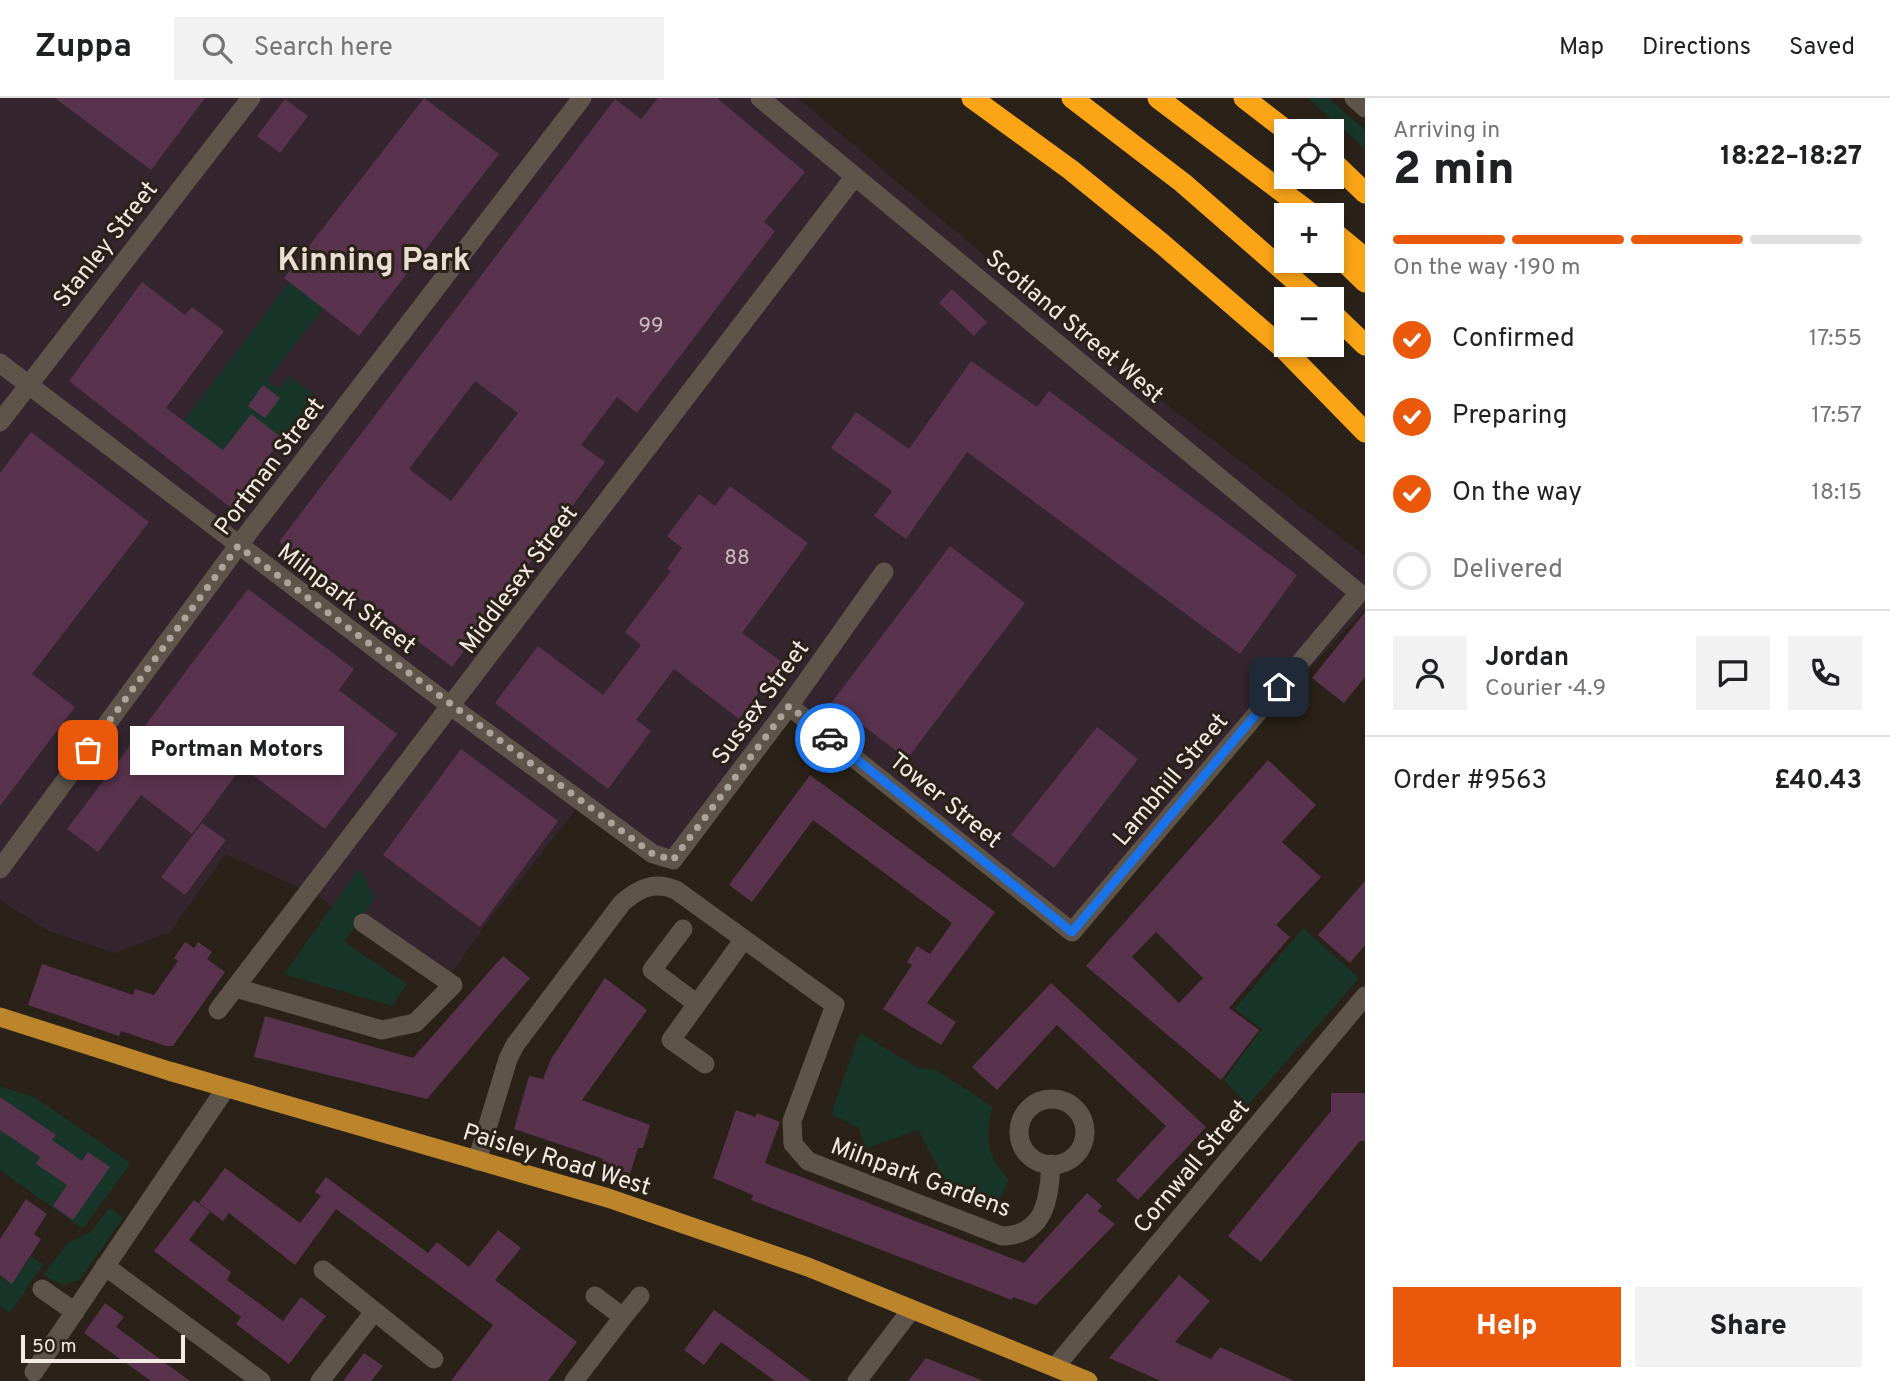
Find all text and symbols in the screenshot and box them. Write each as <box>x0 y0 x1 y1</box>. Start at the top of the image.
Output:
search box <box>174 17 664 80</box>
text: Zuppa <box>35 27 132 69</box>
icon: search <box>198 29 236 67</box>
text: Search here <box>254 32 393 65</box>
text: Map <box>1559 33 1604 63</box>
text: Directions <box>1642 33 1751 63</box>
text: Saved <box>1789 33 1855 63</box>
text: Arriving in <box>1393 117 1500 146</box>
map controls <box>1274 119 1344 357</box>
button: locate <box>1274 119 1344 189</box>
text: 18:22–18:27 <box>1720 141 1862 174</box>
text: 2 min <box>1393 142 1515 201</box>
street label: Stanley Street <box>48 176 165 315</box>
button: + <box>1274 203 1344 273</box>
district label: Kinning Park <box>277 242 471 282</box>
street label: Scotland Street West <box>978 244 1169 411</box>
text: On the way · 190 m <box>1393 254 1581 283</box>
button: − <box>1274 287 1344 357</box>
house number: 99 <box>638 313 664 340</box>
icon: check <box>1393 321 1431 359</box>
text: Confirmed <box>1452 323 1575 356</box>
text: 17:55 <box>1809 325 1862 354</box>
street label: Portman Street <box>209 392 332 542</box>
icon: check <box>1393 398 1431 436</box>
text: Preparing <box>1452 400 1567 433</box>
text: 17:57 <box>1811 402 1862 431</box>
icon: check <box>1393 475 1431 513</box>
text: On the way <box>1452 477 1582 510</box>
text: 18:15 <box>1811 479 1862 508</box>
street label: Middlesex Street <box>454 500 585 661</box>
street label: Milnpark Street <box>270 538 421 662</box>
house number: 88 <box>724 545 750 572</box>
text: Delivered <box>1452 554 1563 587</box>
street label: Sussex Street <box>706 635 817 771</box>
button: person <box>1393 636 1467 710</box>
button: chat <box>1696 636 1770 710</box>
button: phone <box>1788 636 1862 710</box>
text: Jordan <box>1485 642 1569 675</box>
pin <box>1249 657 1309 717</box>
icon: home <box>1260 668 1298 706</box>
text: Courier · 4.9 <box>1485 675 1606 704</box>
courier <box>795 703 865 773</box>
street label: Lambhill Street <box>1107 708 1236 853</box>
icon: car <box>811 719 849 757</box>
pin <box>58 720 118 780</box>
callout: Portman Motors <box>130 726 344 774</box>
icon: bag <box>69 731 107 769</box>
text: Portman Motors <box>151 736 323 765</box>
street label: Tower Street <box>882 747 1007 856</box>
text: Order #9563 <box>1393 765 1547 798</box>
text: £40.43 <box>1774 765 1862 798</box>
street label: Cornwall Street <box>1128 1094 1257 1240</box>
street label: Paisley Road West <box>459 1118 654 1204</box>
street label: Milnpark Gardens <box>826 1132 1014 1225</box>
button: Help <box>1393 1287 1621 1367</box>
button: Share <box>1635 1287 1862 1367</box>
scale bar <box>21 1332 186 1364</box>
text: 50 m <box>32 1335 77 1359</box>

